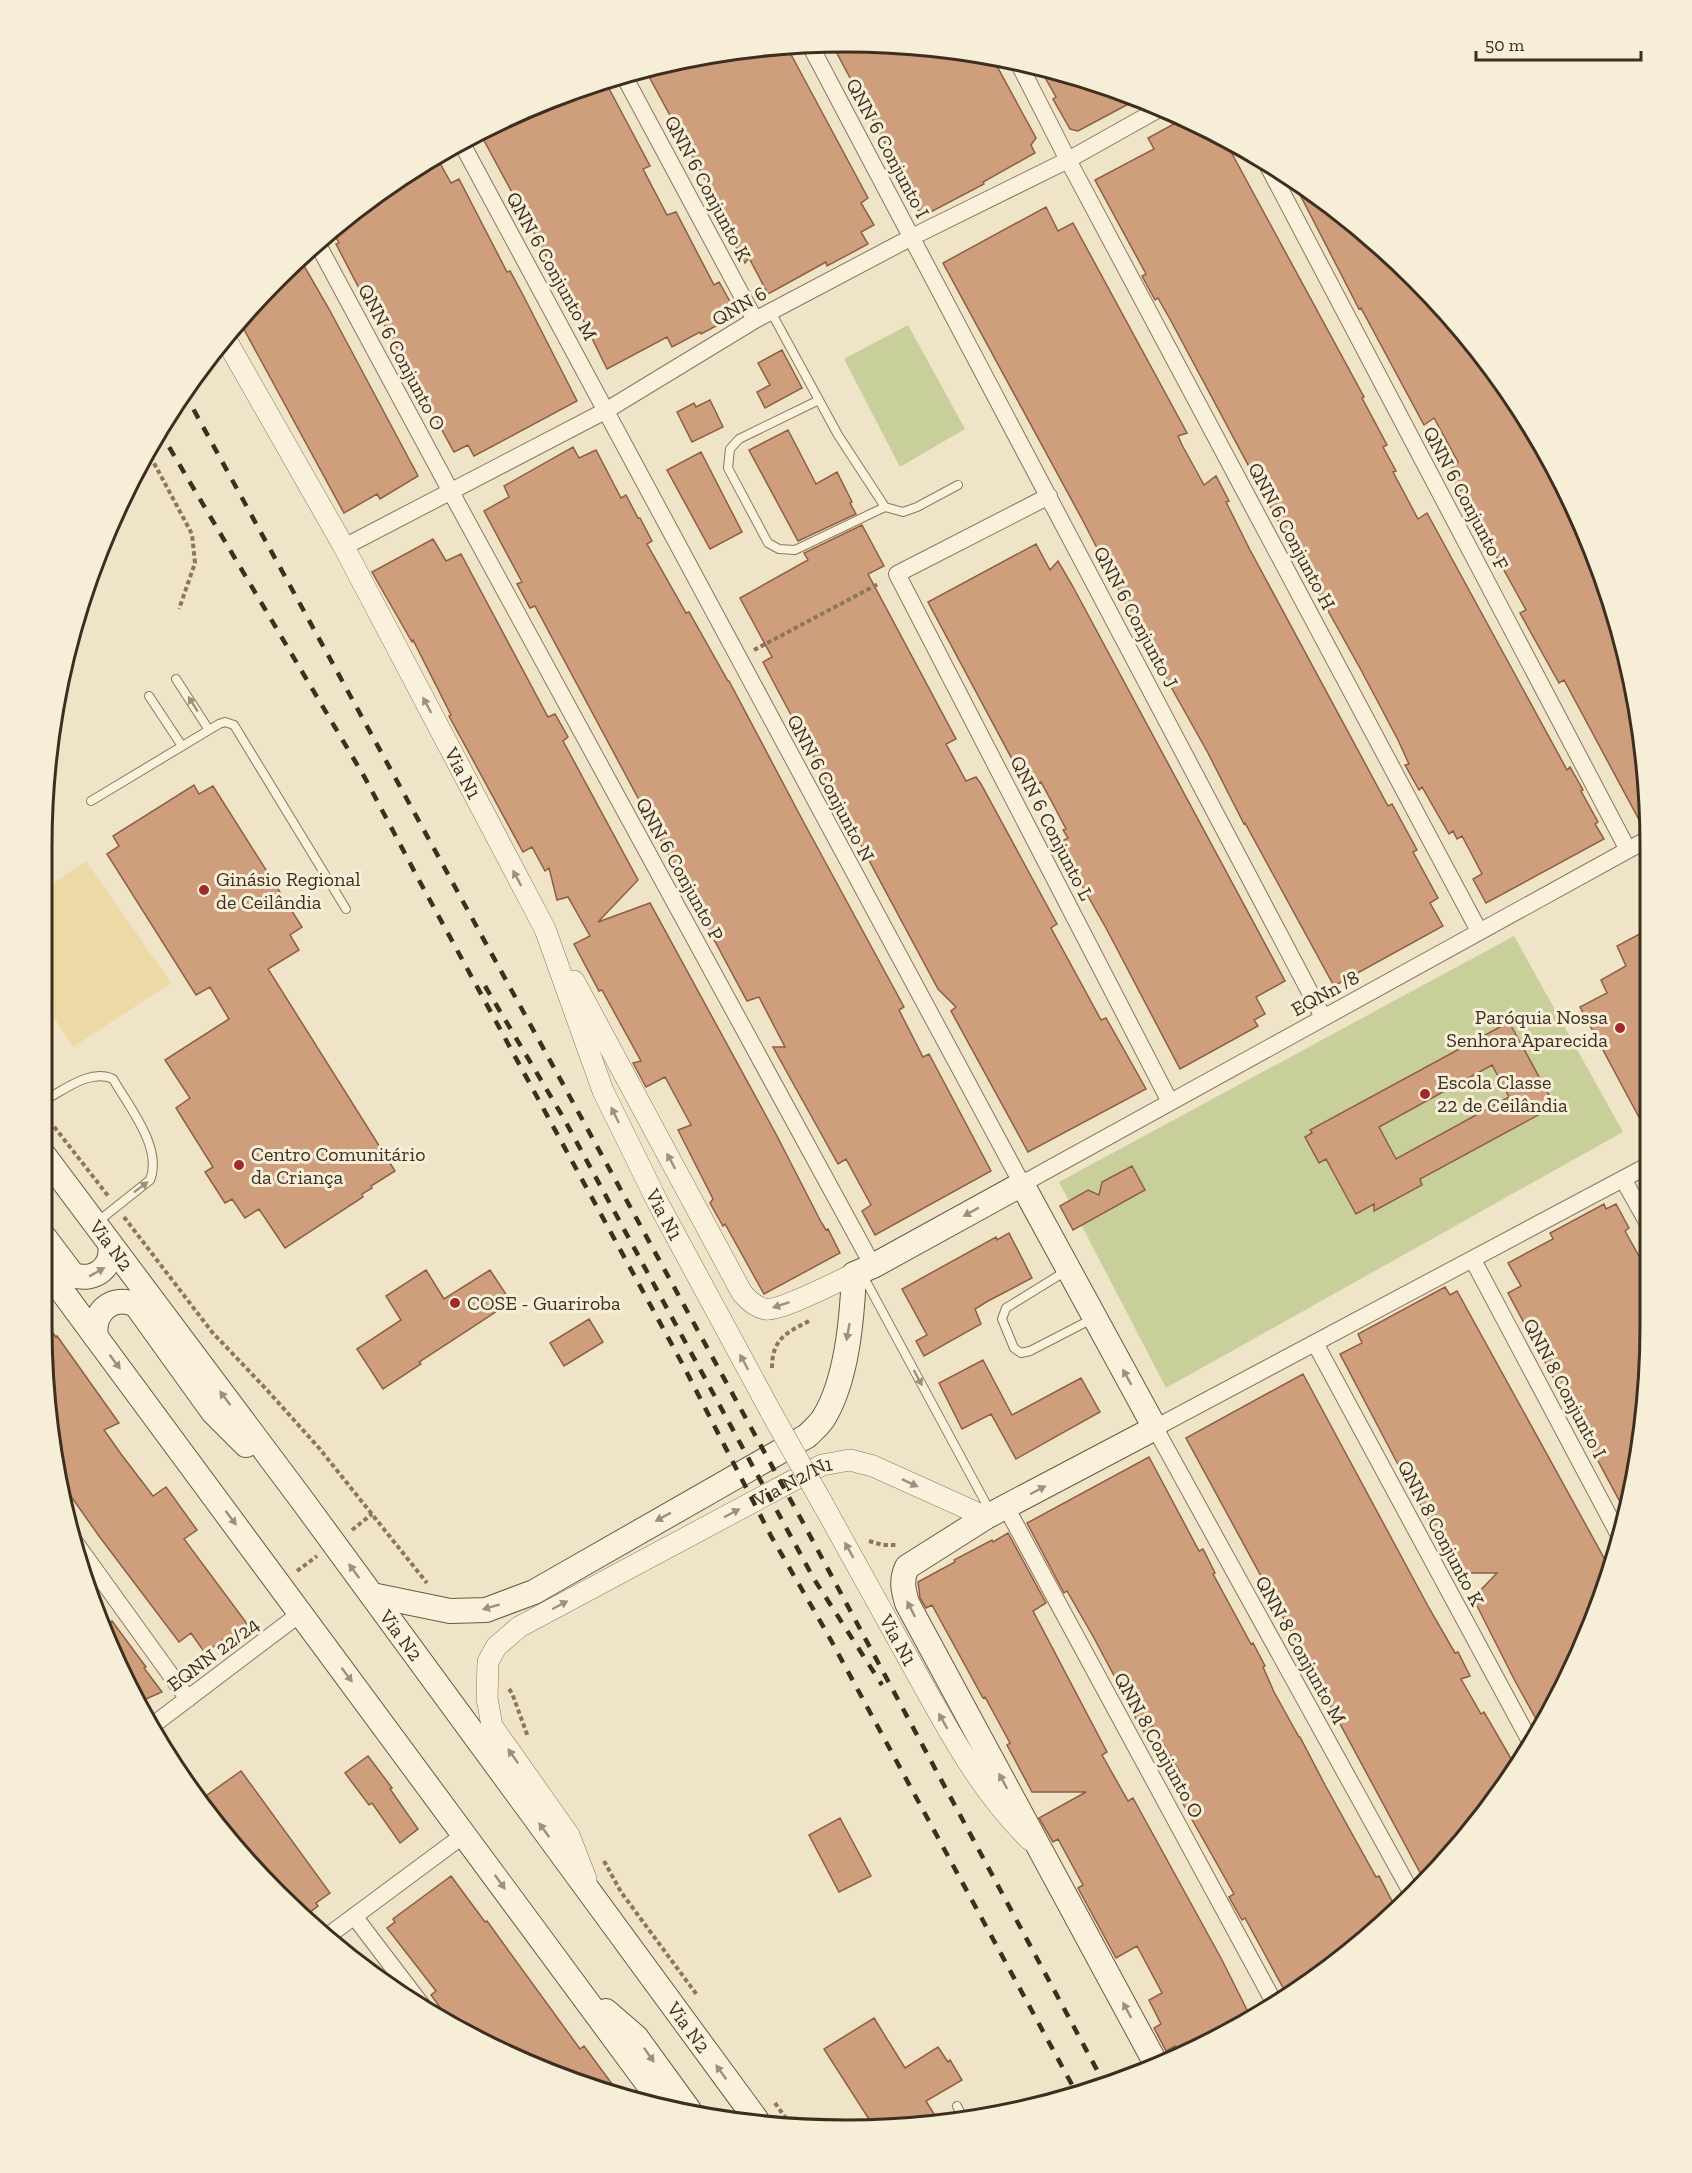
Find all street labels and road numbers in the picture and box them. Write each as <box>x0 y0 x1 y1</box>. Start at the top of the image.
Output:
street label: QNN 6 Conjunto I <box>841 74 935 222</box>
street label: QNN 6 Conjunto K <box>660 111 756 265</box>
street label: QNN 6 Conjunto M <box>501 188 603 344</box>
street label: QNN 6 Conjunto O <box>353 279 451 435</box>
street label: QNN 6 <box>707 281 771 331</box>
street label: QNN 6 Conjunto F <box>1418 422 1514 574</box>
street label: QNN 6 Conjunto H <box>1243 458 1341 614</box>
street label: QNN 6 Conjunto J <box>1089 542 1183 692</box>
street label: QNN 6 Conjunto N <box>782 710 880 866</box>
street label: Via N1 <box>439 742 487 803</box>
street label: QNN 6 Conjunto L <box>1005 752 1099 904</box>
street label: QNN 6 Conjunto P <box>631 793 729 945</box>
street label: EQNn /8 <box>1287 965 1363 1021</box>
street label: Via N1 <box>640 1184 688 1245</box>
street label: Via N2 <box>84 1214 138 1275</box>
street label: QNN 8 Conjunto I <box>1518 1314 1612 1462</box>
street label: Via N2/N1 <box>748 1451 834 1512</box>
street label: QNN 8 Conjunto K <box>1393 1456 1490 1610</box>
street label: QNN 8 Conjunto M <box>1250 1572 1352 1728</box>
street label: Via N2 <box>374 1604 428 1666</box>
street label: Via N1 <box>874 1609 922 1670</box>
street label: EQNN 22/24 <box>162 1612 264 1696</box>
street label: QNN 8 Conjunto O <box>1109 1668 1209 1822</box>
street label: Via N2 <box>661 1996 715 2057</box>

